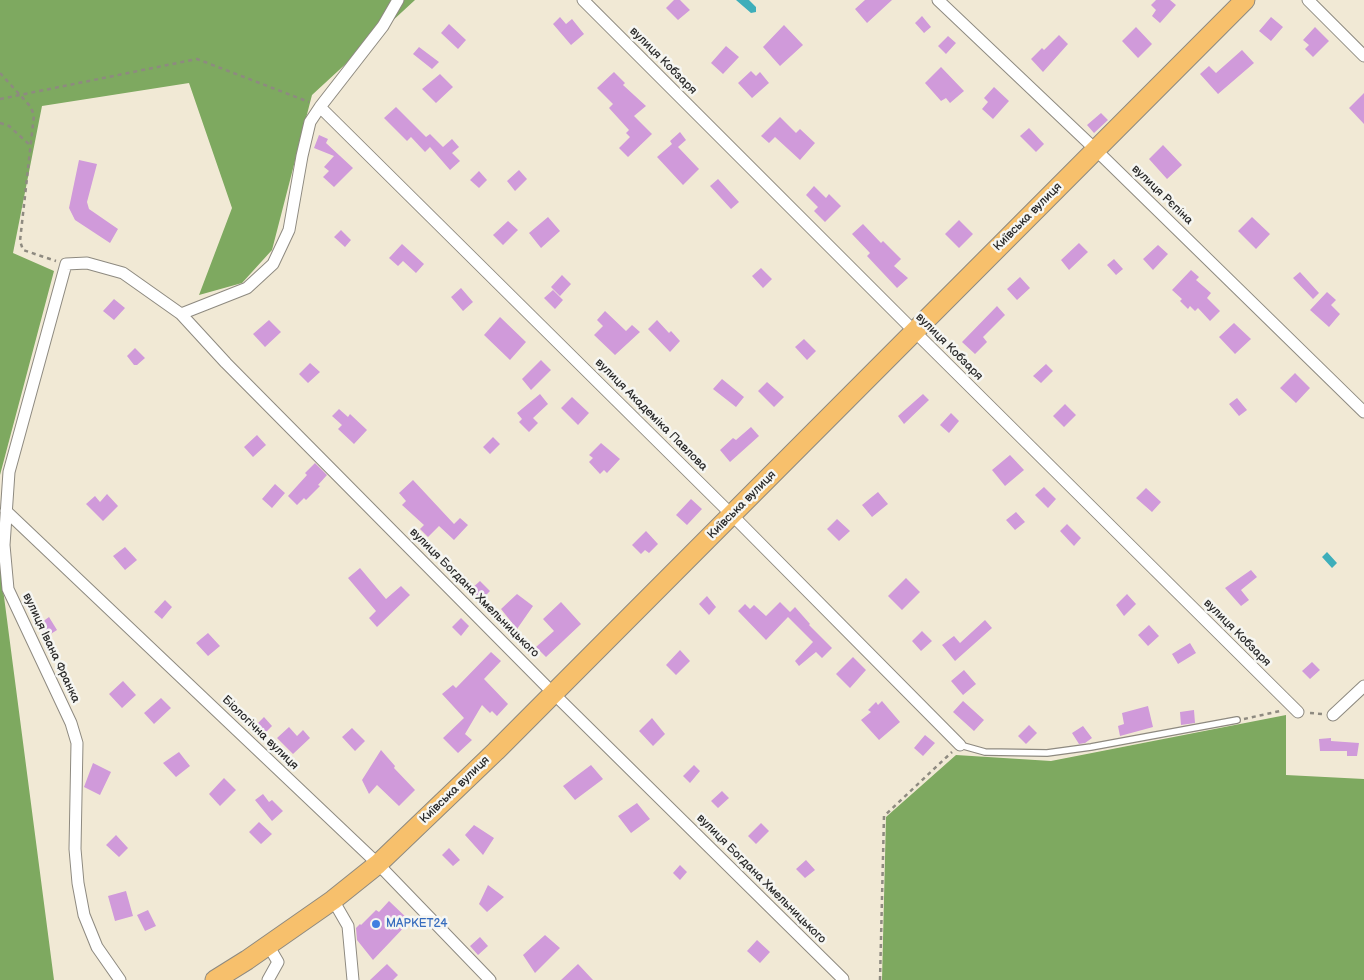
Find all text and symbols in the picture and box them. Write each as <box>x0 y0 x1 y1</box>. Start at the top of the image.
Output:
street label: вулиця Кобзаря <box>626 24 700 98</box>
street label: вулиця Рєпіна <box>1128 162 1196 228</box>
street label: Київська вулиця <box>991 180 1065 254</box>
street label: вулиця Кобзаря <box>912 310 986 384</box>
street label: вулиця Академіка Павлова <box>592 356 710 474</box>
street label: Київська вулиця <box>705 468 779 542</box>
street label: вулиця Богдана Хмельницького <box>406 525 542 661</box>
street label: вулиця Івана Франка <box>19 591 83 705</box>
street label: вулиця Кобзаря <box>1200 596 1274 670</box>
street label: Біологічна вулиця <box>219 693 301 773</box>
street label: Київська вулиця <box>417 753 493 827</box>
street label: вулиця Богдана Хмельницького <box>693 811 829 947</box>
place label: МАРКЕТ24 <box>386 917 448 931</box>
marker: МАРКЕТ24 <box>370 918 382 930</box>

